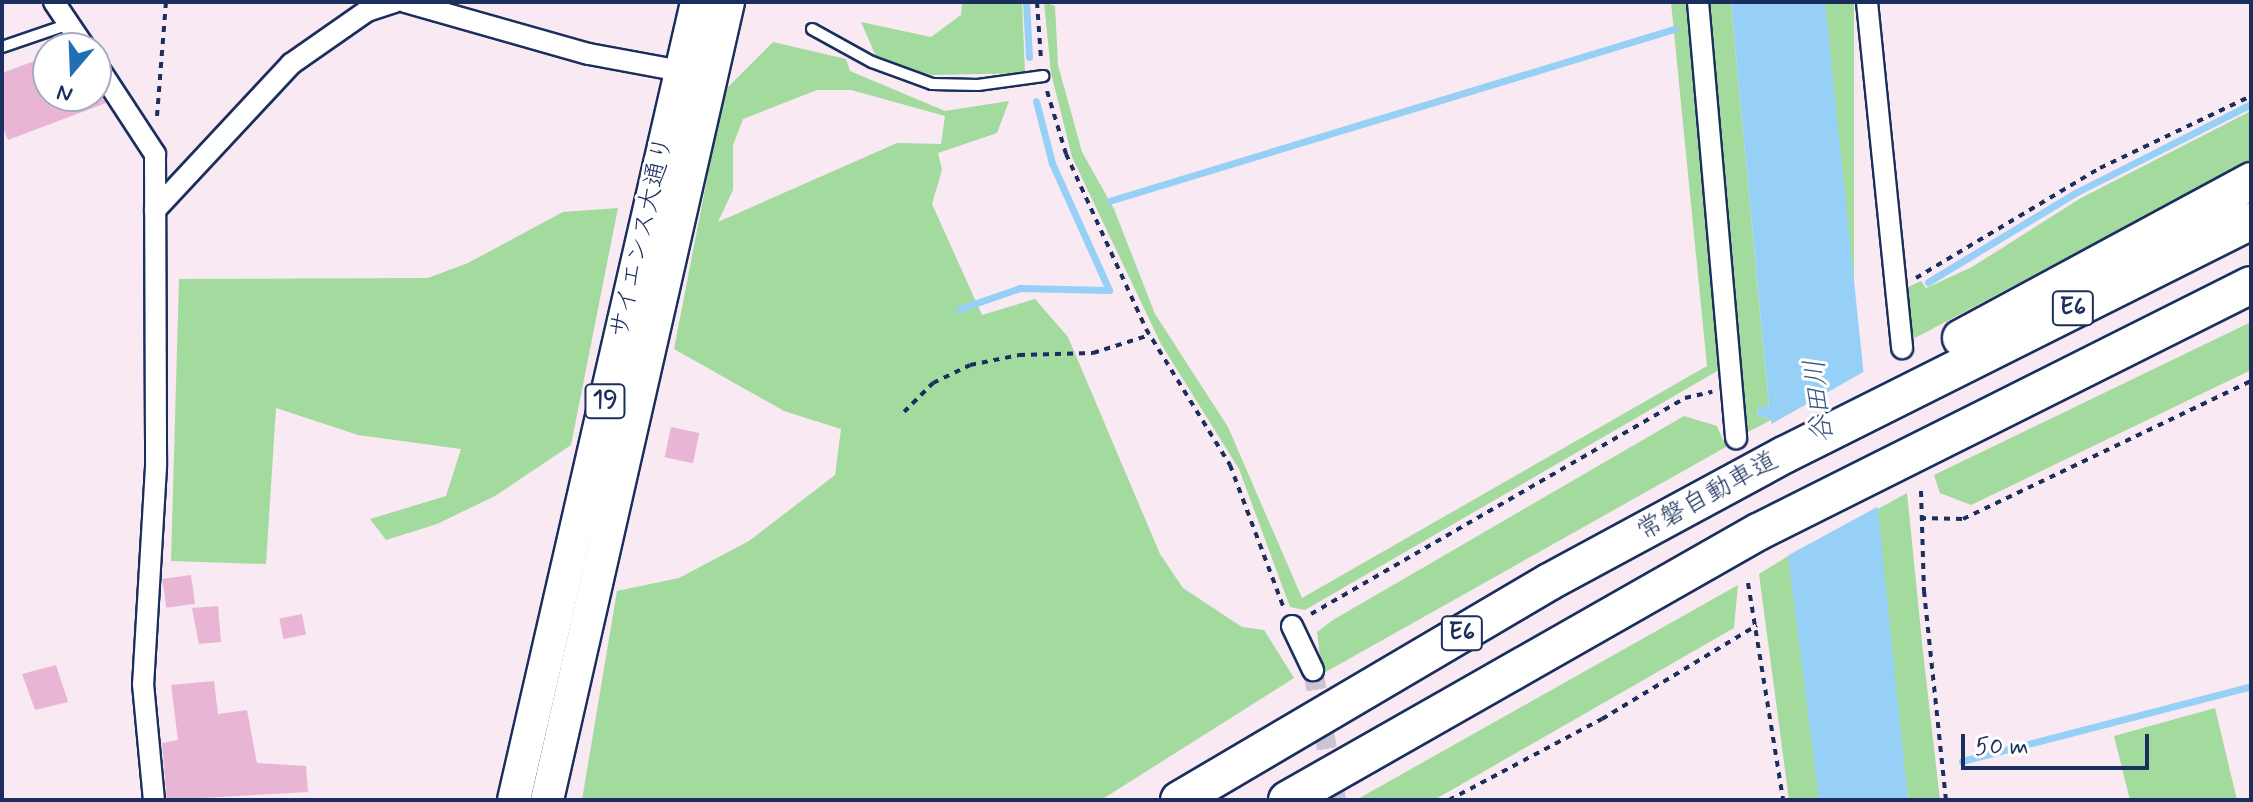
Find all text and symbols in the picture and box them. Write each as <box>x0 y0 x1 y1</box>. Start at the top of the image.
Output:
north arrow <box>32 32 112 112</box>
text: N <box>53 77 76 108</box>
street label: サイエンス大通り <box>604 132 682 342</box>
road number: E6 <box>2051 288 2095 328</box>
water label: 谷田川 <box>1799 357 1841 445</box>
road number: 19 <box>583 381 627 421</box>
street label: 常磐自動車道 <box>1632 446 1784 548</box>
road number: E6 <box>1440 613 1484 653</box>
scale bar <box>1965 718 2153 768</box>
text: 50 m <box>1975 732 2029 763</box>

